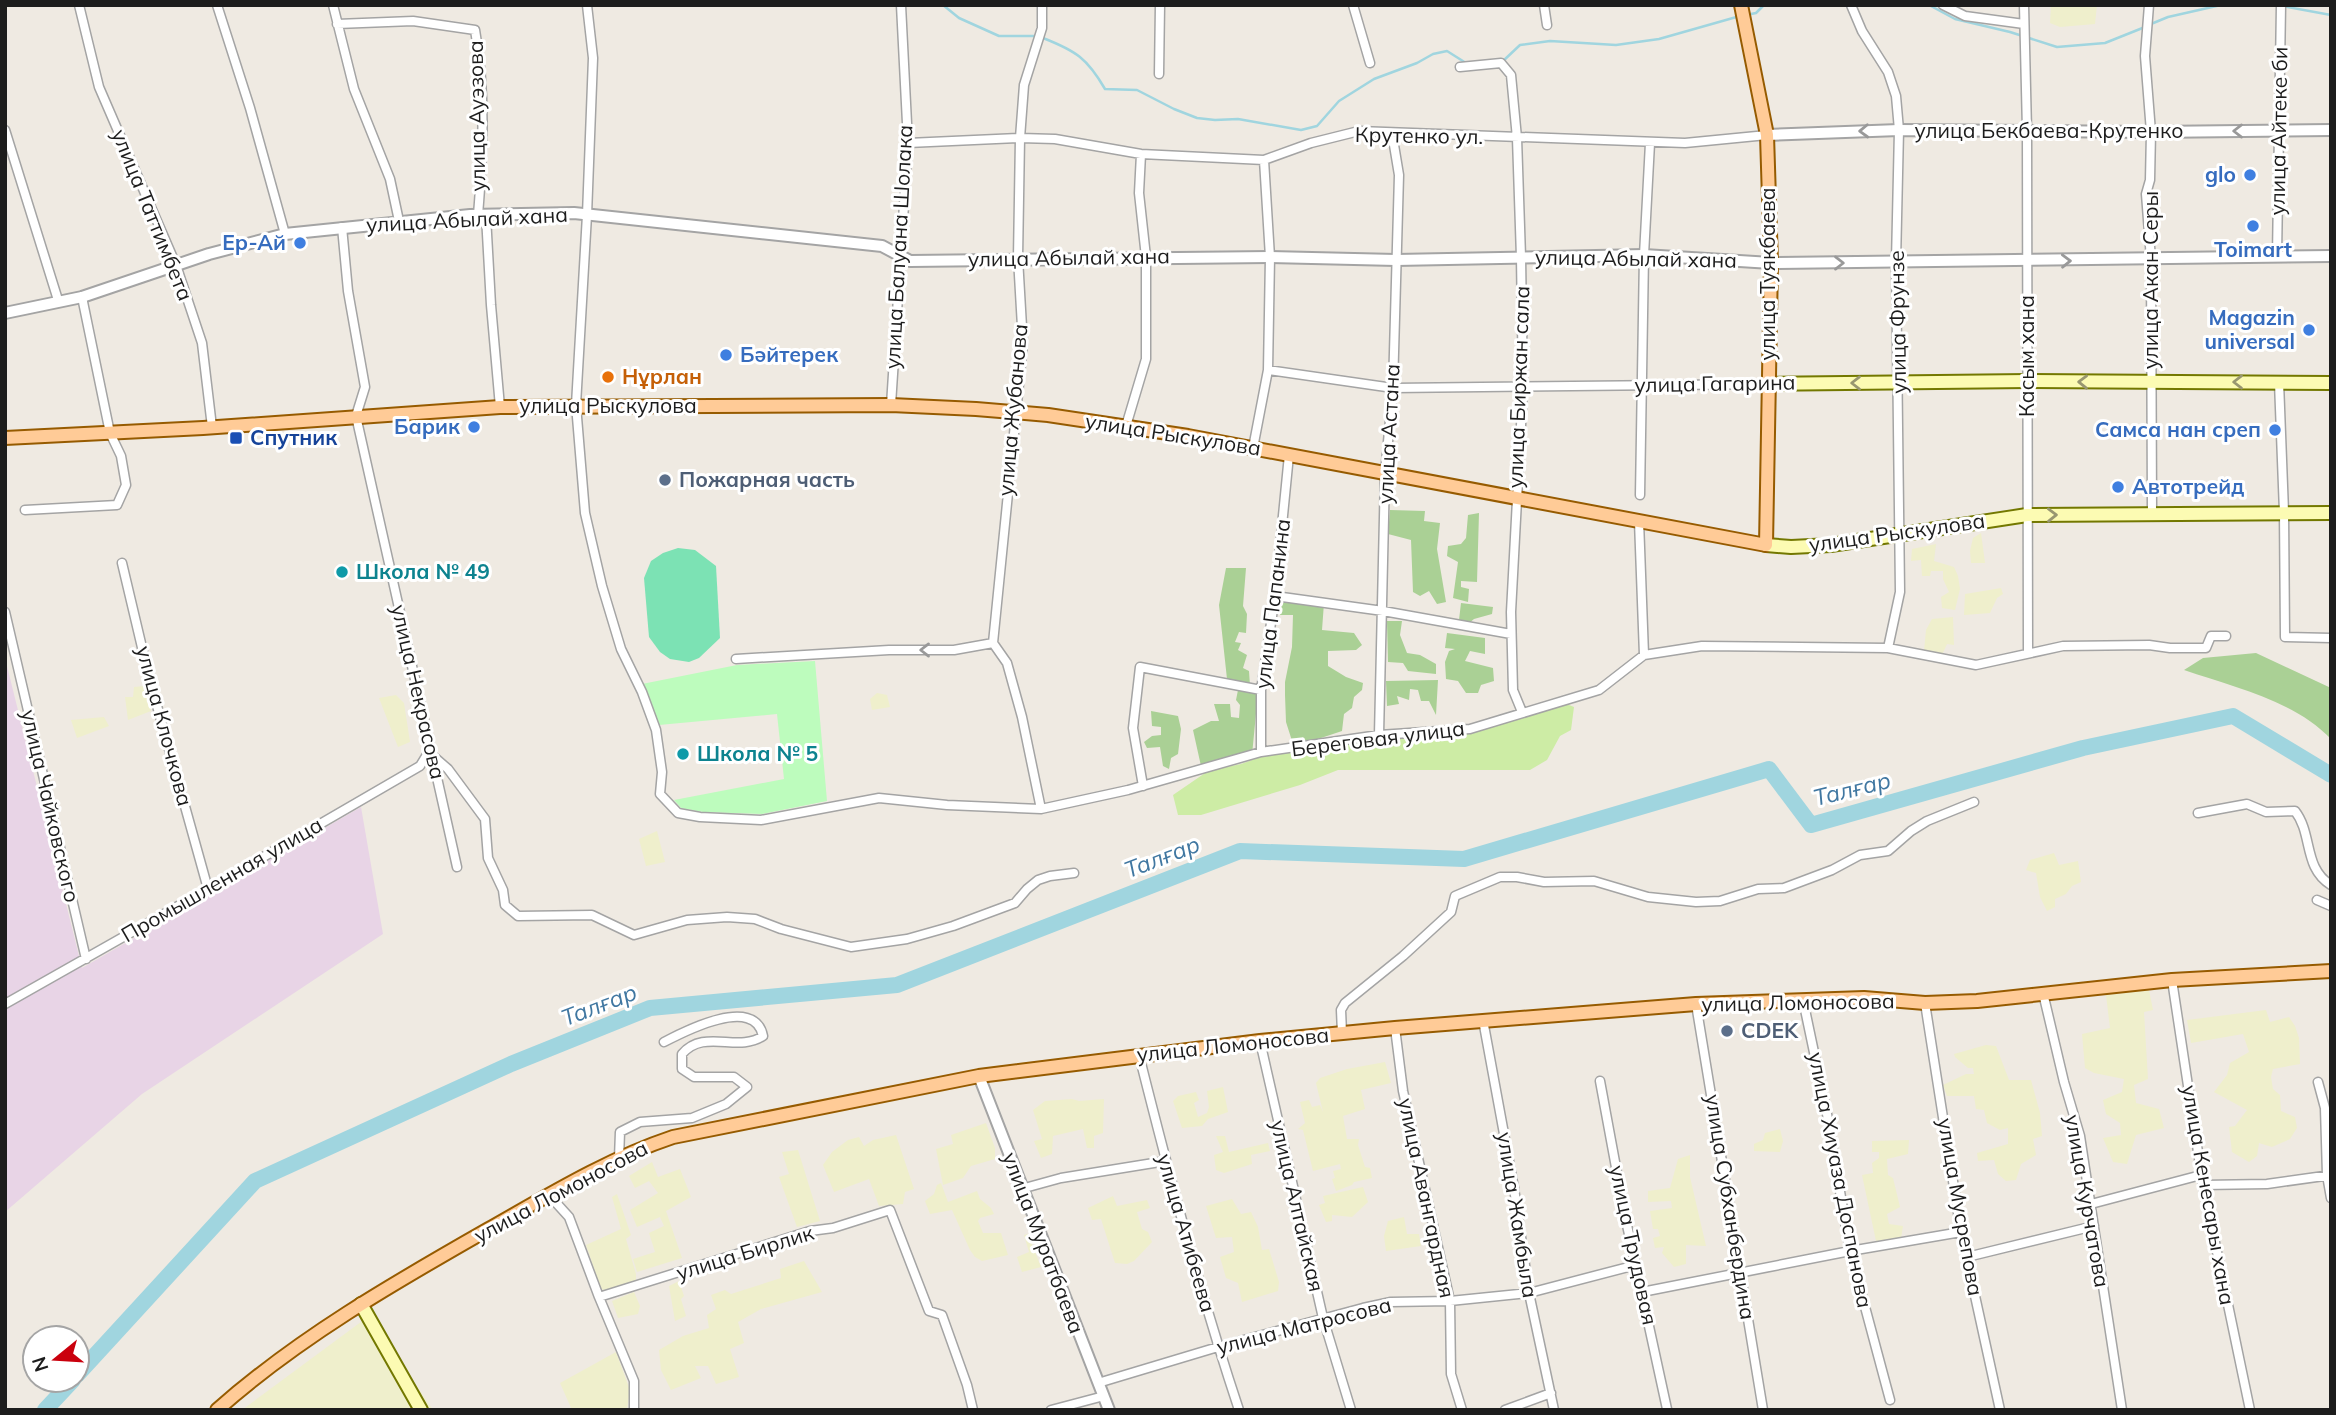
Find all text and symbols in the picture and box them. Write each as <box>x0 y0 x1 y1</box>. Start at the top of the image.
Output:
street label: улица Ауэзова <box>462 40 490 192</box>
street label: улица Айтеке би <box>2264 46 2292 216</box>
street label: улица Бекбаева-Крутенко <box>1914 117 2184 143</box>
street label: Крутенко ул. <box>1355 121 1483 149</box>
one-way arrow <box>2232 123 2243 139</box>
street label: улица Балуана Шолака <box>879 124 917 370</box>
one-way arrow <box>1858 124 1869 139</box>
street label: улица Таттимбета <box>107 125 199 304</box>
place label: glo <box>2205 161 2236 187</box>
marker: glo <box>2242 167 2258 183</box>
street label: улица Туякбаева <box>1754 187 1780 361</box>
street label: улица Акан Серы <box>2137 191 2163 369</box>
street label: улица Абылай хана <box>365 201 569 237</box>
marker: Toimart <box>2245 218 2261 234</box>
place label: Ер-Ай <box>222 229 286 255</box>
marker: Ер-Ай <box>292 235 308 251</box>
place label: Toimart <box>2214 236 2292 262</box>
street label: улица Абылай хана <box>968 242 1170 272</box>
street label: улица Абылай хана <box>1535 243 1737 273</box>
street label: улица Фрунзе <box>1883 250 1911 394</box>
one-way arrow <box>2061 253 2072 268</box>
one-way arrow <box>1834 255 1845 270</box>
street label: улица Биржан сала <box>1501 285 1535 489</box>
street label: Касым хана <box>2013 295 2039 417</box>
place label: Magazin universal <box>2204 304 2295 354</box>
marker: Magazin universal <box>2301 322 2317 338</box>
street label: улица Жубанова <box>992 323 1032 497</box>
place label: Бәйтерек <box>740 341 839 367</box>
marker: Бәйтерек <box>718 347 734 363</box>
place label: Нұрлан <box>622 363 702 389</box>
street label: улица Астана <box>1371 363 1405 505</box>
marker: Нұрлан <box>600 369 616 385</box>
street label: улица Гагарина <box>1634 369 1796 397</box>
one-way arrow <box>2077 374 2088 390</box>
one-way arrow <box>2232 374 2243 390</box>
one-way arrow <box>1850 375 1860 391</box>
street label: улица Рыскулова <box>519 392 697 418</box>
street label: улица Рыскулова <box>1083 407 1263 461</box>
place label: Барик <box>394 413 461 439</box>
place label: Самса нан среп <box>2095 416 2261 442</box>
marker: Барик <box>466 419 482 435</box>
marker: Самса нан среп <box>2267 422 2283 438</box>
place label: Спутник <box>250 424 338 450</box>
marker: Спутник <box>228 430 244 446</box>
place label: Пожарная часть <box>679 466 855 492</box>
marker: Пожарная часть <box>657 472 673 488</box>
place label: Автотрейд <box>2132 473 2244 499</box>
marker: Автотрейд <box>2110 479 2126 495</box>
street label: улица Рыскулова <box>1807 507 1987 557</box>
one-way arrow <box>2048 507 2058 523</box>
street label: улица Папанина <box>1249 517 1295 690</box>
place label: Школа № 49 <box>356 558 490 584</box>
marker: Школа № 49 <box>334 564 350 580</box>
street label: улица Некрасова <box>386 602 452 782</box>
one-way arrow <box>919 642 930 658</box>
street label: улица Клочкова <box>131 643 199 809</box>
street label: улица Чайковского <box>16 707 86 905</box>
street label: Береговая улица <box>1290 714 1466 762</box>
place label: Школа № 5 <box>697 740 818 766</box>
marker: Школа № 5 <box>675 746 691 762</box>
water label: Талғар <box>1810 765 1893 812</box>
street label: Промышленная улица <box>116 811 327 947</box>
water label: Талғар <box>1120 829 1204 884</box>
water label: Талғар <box>557 977 641 1032</box>
street label: улица Ломоносова <box>1701 987 1895 1017</box>
place label: CDEK <box>1741 1017 1799 1043</box>
street label: улица Ломоносова <box>1135 1021 1330 1067</box>
marker: CDEK <box>1719 1023 1735 1039</box>
street label: улица Хиуаза Доспанова <box>1803 1050 1879 1310</box>
street label: улица Кенесары хана <box>2177 1083 2241 1307</box>
street label: улица Субханбердина <box>1700 1092 1762 1322</box>
street label: улица Авангардная <box>1393 1095 1461 1300</box>
street label: улица Курчатова <box>2060 1112 2116 1289</box>
street label: улица Мусрепова <box>1933 1116 1989 1298</box>
street label: улица Алтайская <box>1266 1117 1330 1294</box>
street label: улица Жамбыла <box>1492 1130 1544 1300</box>
street label: улица Ломоносова <box>469 1134 652 1248</box>
street label: улица Муратбаева <box>997 1148 1091 1337</box>
street label: улица Атибеева <box>1152 1151 1222 1315</box>
street label: улица Трудовая <box>1604 1163 1664 1327</box>
street label: улица Бирлик <box>673 1219 817 1285</box>
street label: улица Матросова <box>1214 1291 1394 1359</box>
north arrow <box>21 1324 91 1394</box>
text: N <box>26 1354 53 1375</box>

